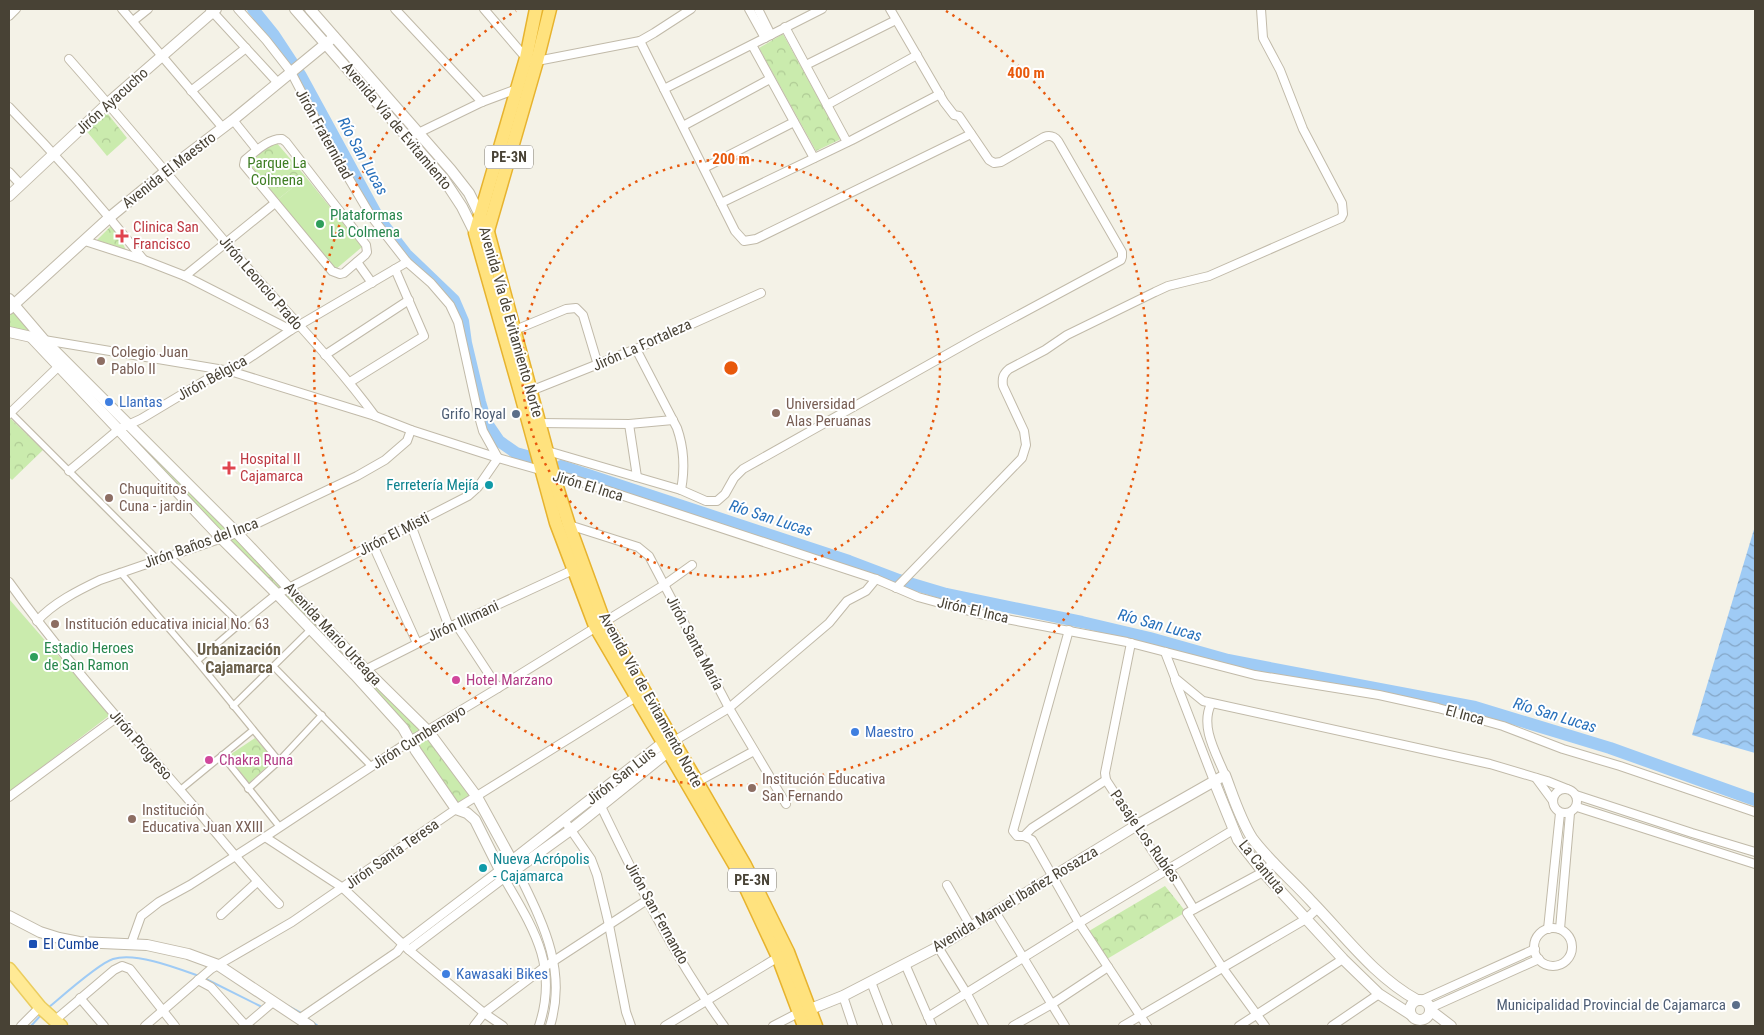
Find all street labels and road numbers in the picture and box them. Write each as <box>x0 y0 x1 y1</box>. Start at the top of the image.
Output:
street label: Avenida Vía de Evitamiento <box>339 59 455 193</box>
street label: Jirón Ayacucho <box>72 64 152 138</box>
street label: Jirón Fraternidad <box>292 86 356 182</box>
street label: Avenida El Maestro <box>119 128 219 212</box>
road number: PE-3N <box>485 146 533 168</box>
street label: Avenida Vía de Evitamiento Norte <box>475 225 547 419</box>
street label: Jirón Leoncio Prado <box>215 232 307 334</box>
street label: Jirón La Fortaleza <box>590 315 694 375</box>
street label: Jirón Bélgica <box>174 351 250 405</box>
street label: Jirón El Inca <box>551 467 625 505</box>
street label: Jirón El Misti <box>356 508 432 560</box>
street label: Jirón Baños del Inca <box>141 514 261 572</box>
street label: Avenida Mario Urteaga <box>281 579 385 689</box>
street label: Jirón Santa María <box>663 593 727 693</box>
street label: Jirón El Inca <box>935 593 1011 627</box>
street label: Jirón Illimani <box>424 597 502 645</box>
street label: Avenida Vía de Evitamiento Norte <box>595 609 707 791</box>
street label: Jirón Cumbemayo <box>369 701 469 773</box>
street label: El Inca <box>1444 701 1486 729</box>
street label: Jirón Progreso <box>106 706 176 784</box>
street label: Jirón San Luis <box>583 743 660 809</box>
street label: Pasaje Los Rubíes <box>1107 787 1184 886</box>
street label: Jirón Santa Teresa <box>342 815 442 893</box>
street label: La Cantuta <box>1235 836 1289 898</box>
street label: Avenida Manuel Ibañez Rosazza <box>929 842 1101 956</box>
street label: Jirón San Fernando <box>621 859 693 967</box>
road number: PE-3N <box>728 868 776 892</box>

